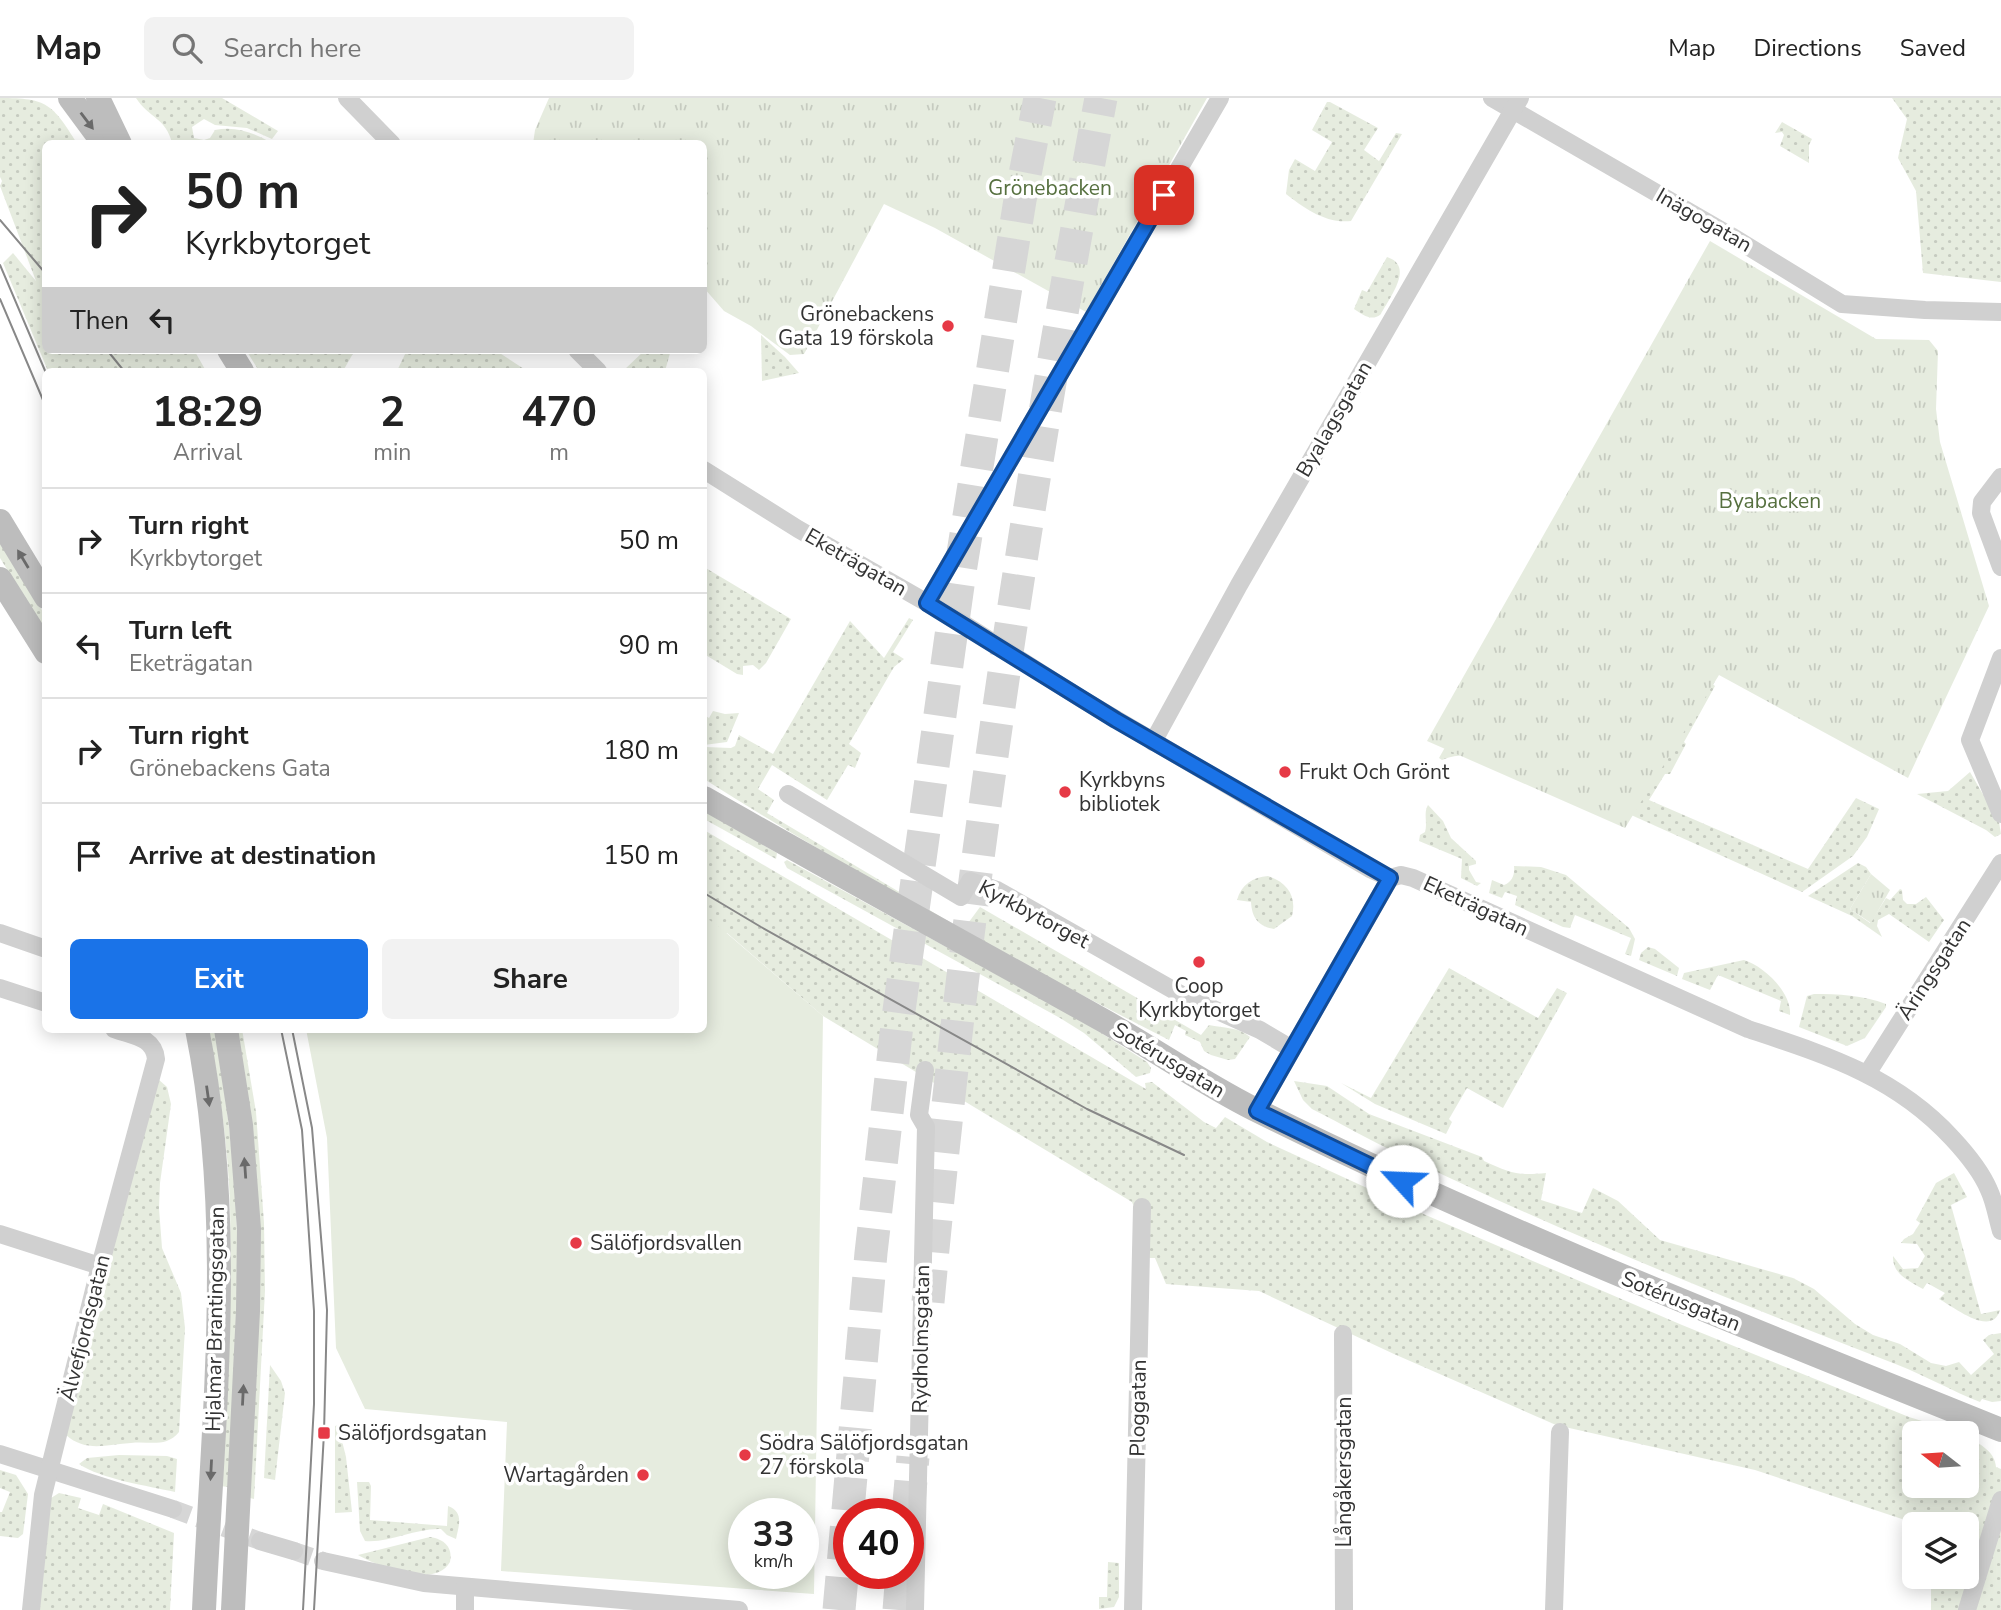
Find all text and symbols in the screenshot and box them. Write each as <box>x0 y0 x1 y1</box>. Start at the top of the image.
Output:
search box <box>144 17 634 80</box>
text: Map <box>35 26 102 71</box>
icon: search <box>168 29 206 67</box>
text: Search here <box>224 31 361 66</box>
text: Map <box>1668 32 1715 64</box>
text: Directions <box>1753 32 1862 64</box>
text: Saved <box>1900 32 1966 64</box>
one-way arrow <box>79 112 93 130</box>
text: 50 m <box>185 158 300 225</box>
pin <box>1134 165 1194 225</box>
icon: right <box>70 168 161 259</box>
park label: Grönebacken <box>988 174 1112 202</box>
icon: arrive <box>1145 176 1183 214</box>
street label: Inägogatan <box>1651 181 1757 259</box>
text: Kyrkbytorget <box>185 222 370 265</box>
place label: Grönebackens Gata 19 förskola <box>778 300 934 352</box>
icon: left <box>143 301 181 339</box>
text: Then <box>70 303 129 338</box>
marker: Grönebackens Gata 19 förskola <box>940 318 956 334</box>
street label: Byalagsgatan <box>1289 356 1379 482</box>
text: 18:29 <box>152 384 263 441</box>
text: 2 <box>380 384 405 441</box>
text: 470 <box>521 384 597 441</box>
text: Arrival <box>173 437 242 468</box>
text: min <box>373 437 411 468</box>
text: m <box>549 437 569 468</box>
park label: Byabacken <box>1719 487 1821 515</box>
text: Turn right <box>129 508 248 543</box>
icon: right <box>70 522 108 560</box>
street label: Eketrägatan <box>800 522 912 602</box>
text: 50 m <box>619 523 679 558</box>
text: Kyrkbytorget <box>129 543 262 574</box>
one-way arrow <box>16 550 29 569</box>
text: Turn left <box>129 613 232 648</box>
icon: left <box>70 627 108 665</box>
text: 90 m <box>619 628 679 663</box>
text: Eketrägatan <box>129 648 253 679</box>
text: Turn right <box>129 718 248 753</box>
icon: right <box>70 732 108 770</box>
text: 180 m <box>603 733 679 768</box>
text: Grönebackens Gata <box>129 753 331 784</box>
place label: Frukt Och Grönt <box>1299 758 1450 786</box>
marker: Frukt Och Grönt <box>1277 764 1293 780</box>
place label: Kyrkbyns bibliotek <box>1079 766 1165 818</box>
marker: Kyrkbyns bibliotek <box>1057 784 1073 800</box>
icon: arrive <box>70 837 108 875</box>
text: Arrive at destination <box>129 838 376 873</box>
text: 150 m <box>603 838 679 873</box>
street label: Eketrägatan <box>1419 869 1533 943</box>
street label: Kyrkbytorget <box>974 873 1095 955</box>
street label: Äringsgatan <box>1891 913 1977 1025</box>
button: Exit <box>70 939 368 1019</box>
button: Share <box>382 939 679 1019</box>
marker: Coop Kyrkbytorget <box>1191 954 1207 970</box>
place label: Coop Kyrkbytorget <box>1138 972 1260 1024</box>
street label: Sotérusgatan <box>1108 1016 1230 1104</box>
one-way arrow <box>203 1085 214 1107</box>
position arrow <box>1365 1144 1439 1218</box>
one-way arrow <box>239 1157 250 1179</box>
street label: Hjalmar Brantingsgatan <box>199 1206 231 1432</box>
place label: Sälöfjordsvallen <box>590 1229 742 1257</box>
marker: Sälöfjordsvallen <box>568 1235 584 1251</box>
street label: Älvefjordsgatan <box>53 1252 117 1404</box>
street label: Rydholmsgatan <box>906 1264 936 1414</box>
street label: Sotérusgatan <box>1617 1264 1745 1338</box>
street label: Ploggatan <box>1123 1359 1153 1457</box>
one-way arrow <box>238 1384 249 1406</box>
street label: Långåkersgatan <box>1330 1397 1358 1547</box>
place label: Sälöfjordsgatan <box>338 1419 487 1447</box>
north arrow <box>1902 1421 1979 1498</box>
map controls <box>1902 1421 1979 1589</box>
marker: Sälöfjordsgatan <box>316 1425 332 1441</box>
place label: Södra Sälöfjordsgatan 27 förskola <box>759 1429 969 1481</box>
marker: Södra Sälöfjordsgatan 27 förskola <box>737 1447 753 1463</box>
one-way arrow <box>205 1459 216 1481</box>
place label: Wartagården <box>503 1461 629 1489</box>
marker: Wartagården <box>635 1467 651 1483</box>
speed limit sign: 40 <box>833 1498 924 1589</box>
text: 33 <box>752 1511 795 1558</box>
button: layers <box>1902 1512 1979 1589</box>
text: km/h <box>754 1549 793 1573</box>

